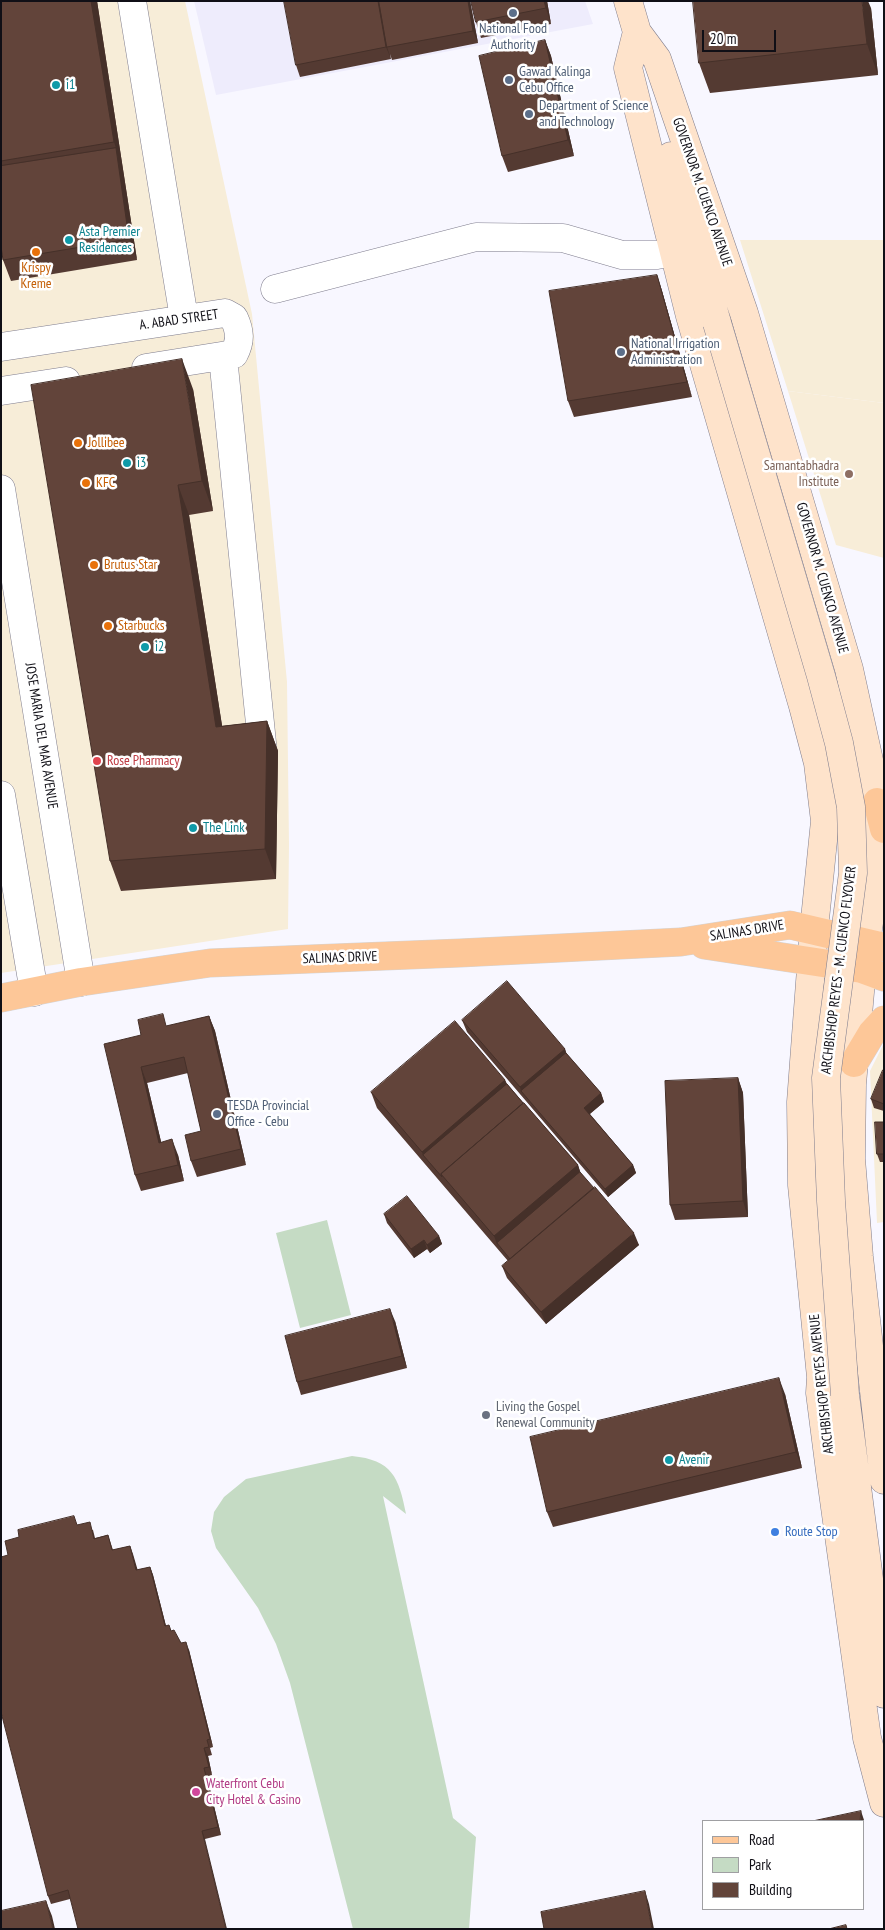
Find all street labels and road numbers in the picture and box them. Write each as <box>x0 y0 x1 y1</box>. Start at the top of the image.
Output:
street label: GOVERNOR M. CUENCO AVENUE <box>669 115 735 269</box>
street label: A. ABAD STREET <box>138 306 220 334</box>
street label: GOVERNOR M. CUENCO AVENUE <box>792 501 852 655</box>
street label: JOSE MARIA DEL MAR AVENUE <box>21 662 61 810</box>
street label: ARCHBISHOP REYES - M. CUENCO FLYOVER <box>818 865 860 1075</box>
street label: SALINAS DRIVE <box>709 917 785 945</box>
street label: SALINAS DRIVE <box>302 948 378 968</box>
street label: ARCHBISHOP REYES AVENUE <box>806 1313 838 1455</box>

